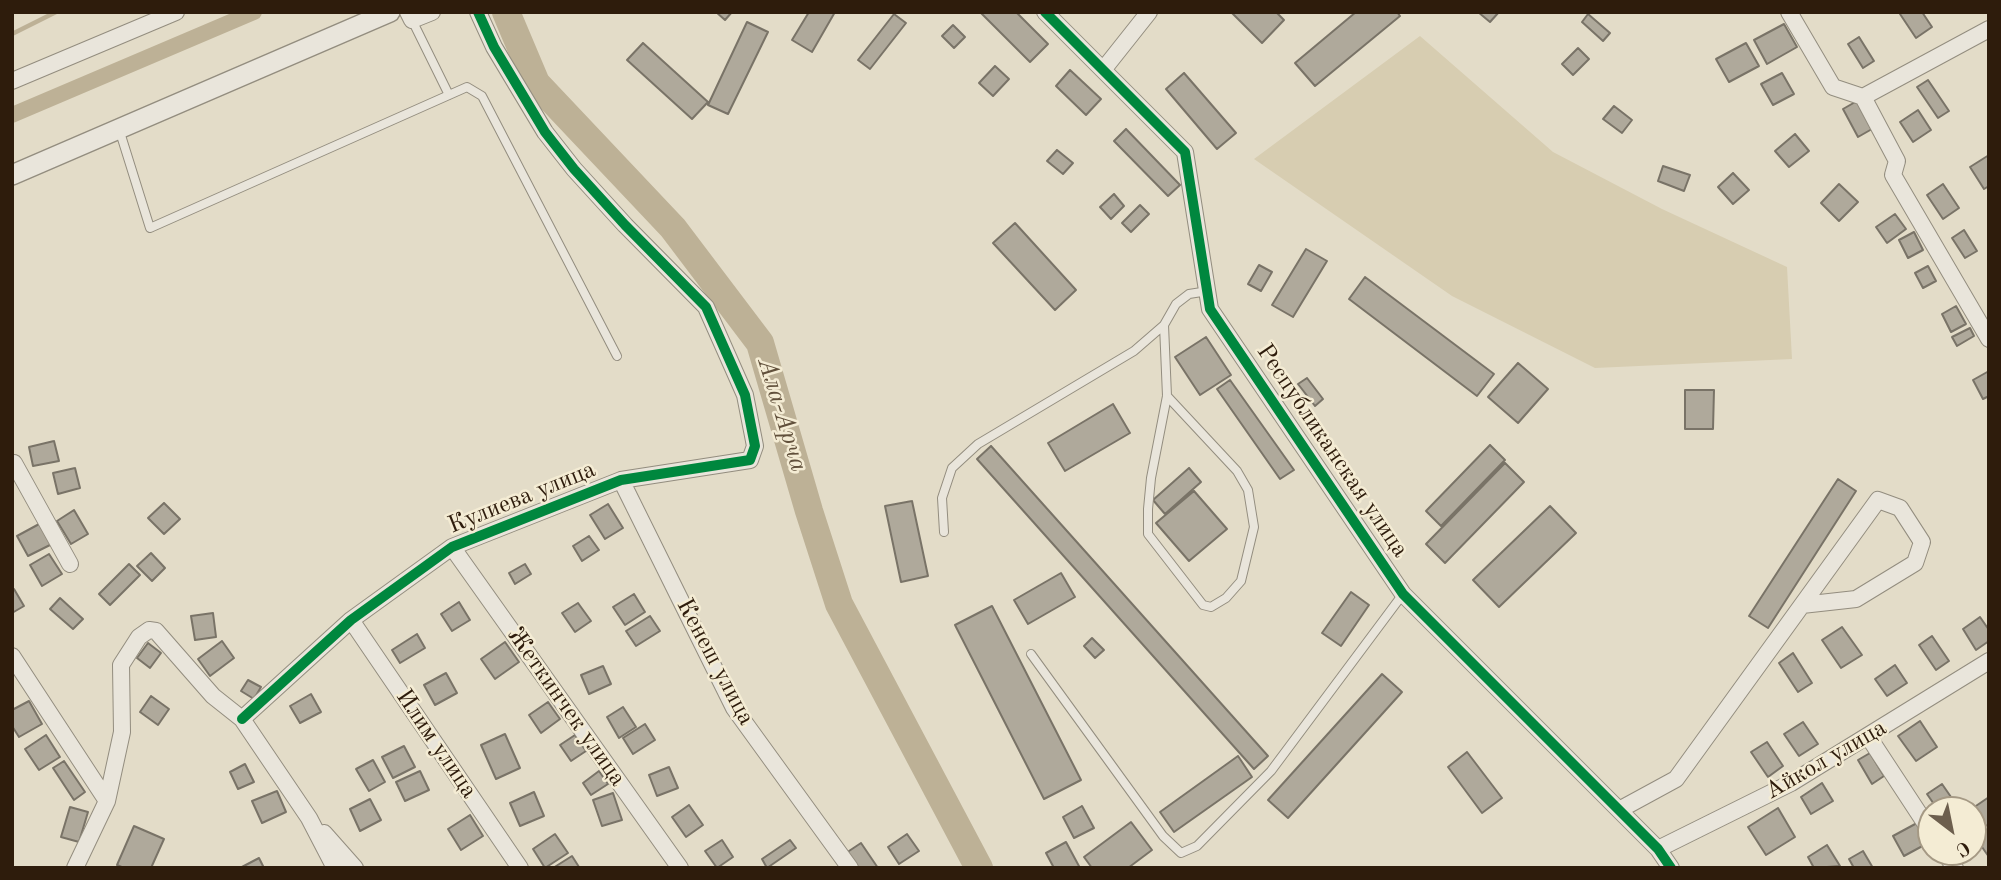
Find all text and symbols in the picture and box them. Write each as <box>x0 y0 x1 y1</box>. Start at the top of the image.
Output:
street label: Республиканская улица <box>1250 339 1414 563</box>
water label: Ала-Арча <box>750 354 814 476</box>
street label: Кулиева улица <box>444 455 600 541</box>
street label: Кенеш улица <box>670 594 760 730</box>
street label: Жеткинчек улица <box>500 622 632 792</box>
street label: Илим улица <box>389 684 483 804</box>
street label: Айкол улица <box>1760 714 1892 806</box>
north arrow <box>1917 796 1987 866</box>
text: С <box>1952 836 1973 859</box>

